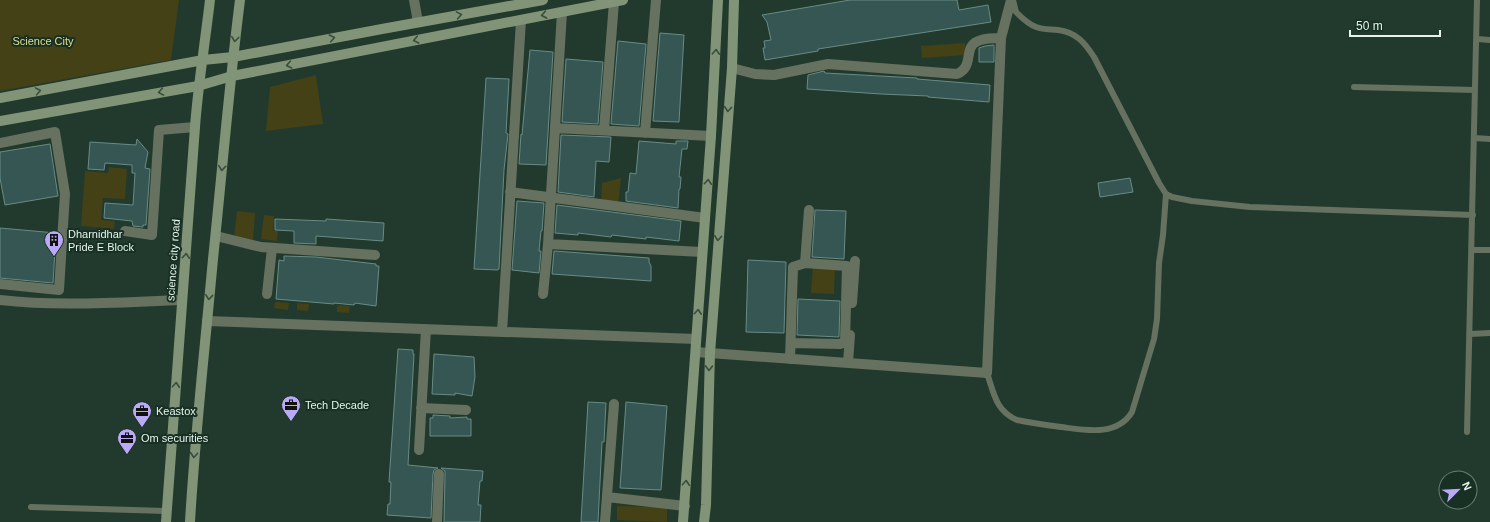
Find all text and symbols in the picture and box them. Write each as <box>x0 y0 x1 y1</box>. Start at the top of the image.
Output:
one-way arrow <box>456 11 463 20</box>
one-way arrow <box>541 11 547 19</box>
scale bar <box>1350 12 1440 38</box>
text: 50 m <box>1356 19 1383 33</box>
park label: Science City <box>12 35 74 47</box>
one-way arrow <box>328 35 335 43</box>
one-way arrow <box>231 36 240 42</box>
one-way arrow <box>413 36 419 44</box>
one-way arrow <box>711 49 720 55</box>
one-way arrow <box>285 60 292 69</box>
one-way arrow <box>35 87 41 96</box>
one-way arrow <box>158 87 165 96</box>
one-way arrow <box>724 106 733 112</box>
one-way arrow <box>218 165 227 171</box>
one-way arrow <box>704 179 712 185</box>
street label: science city road <box>164 219 182 301</box>
place label: Dharnidhar Pride E Block <box>68 228 135 253</box>
building icon: Dharnidhar Pride E Block <box>43 229 65 257</box>
one-way arrow <box>714 235 723 241</box>
one-way arrow <box>181 253 190 259</box>
one-way arrow <box>205 294 214 300</box>
one-way arrow <box>694 309 703 315</box>
one-way arrow <box>705 365 714 371</box>
one-way arrow <box>171 382 180 388</box>
office icon: Tech Decade <box>280 394 302 422</box>
place label: Tech Decade <box>305 399 369 411</box>
office icon: Keastox <box>131 400 153 428</box>
place label: Keastox <box>156 405 196 417</box>
office icon: Om securities <box>116 427 138 455</box>
place label: Om securities <box>141 432 209 444</box>
one-way arrow <box>190 452 199 458</box>
north arrow <box>1438 470 1478 510</box>
one-way arrow <box>682 480 691 486</box>
text: N <box>1460 480 1474 492</box>

